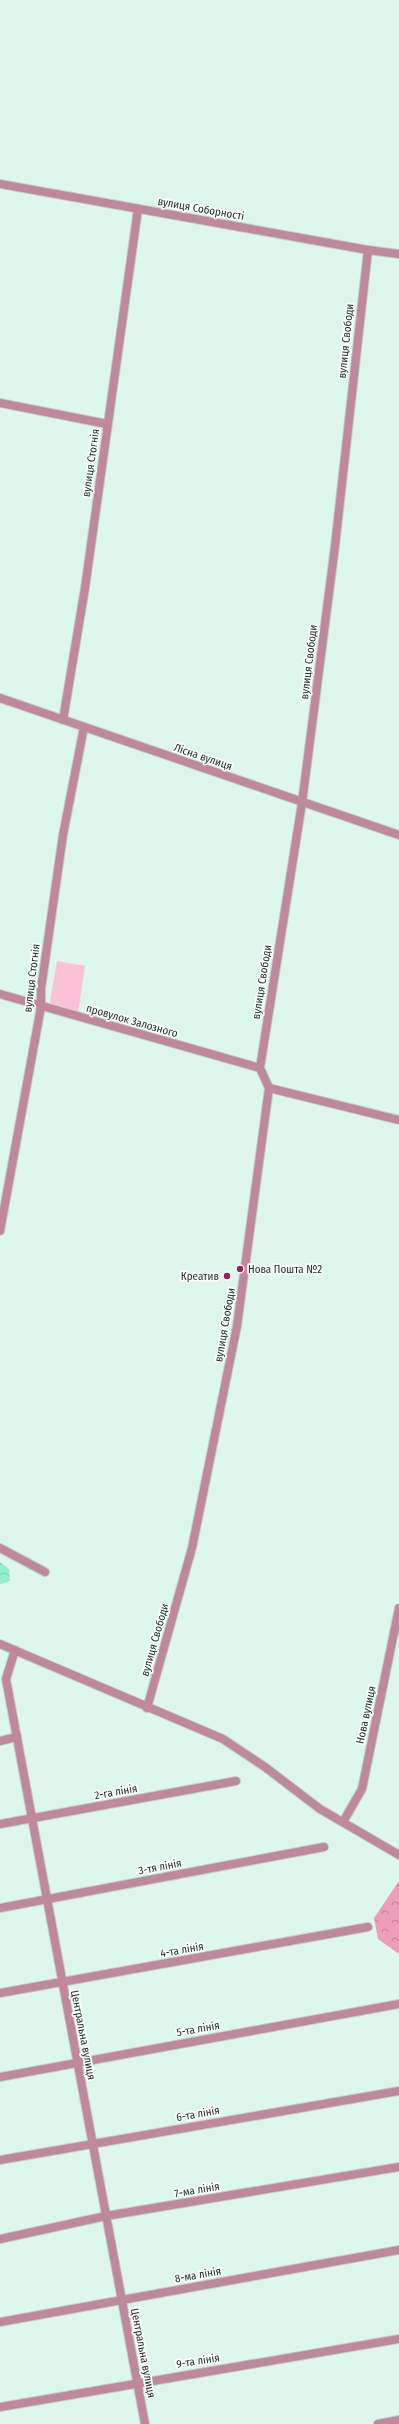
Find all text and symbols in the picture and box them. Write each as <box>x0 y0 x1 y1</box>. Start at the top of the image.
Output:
street label: вулиця Соборності <box>157 195 246 223</box>
street label: вулиця Свободи <box>336 303 356 379</box>
street label: вулиця Стогнія <box>80 428 102 498</box>
street label: вулиця Свободи <box>298 624 320 700</box>
street label: Лісна вулиця <box>172 741 234 773</box>
street label: вулиця Стогнія <box>21 943 43 1013</box>
street label: вулиця Свободи <box>250 944 274 1020</box>
street label: провулок Залозного <box>85 1002 180 1040</box>
place label: Нова Пошта №2 <box>248 1263 322 1276</box>
marker: Нова Пошта №2 <box>235 1264 245 1274</box>
place label: Креатив <box>181 1270 219 1283</box>
marker: Креатив <box>222 1271 232 1281</box>
street label: вулиця Свободи <box>212 1287 238 1363</box>
street label: вулиця Свободи <box>138 1602 172 1678</box>
street label: Нова вулиця <box>354 1685 378 1745</box>
street label: 2-га лінія <box>94 1782 138 1802</box>
street label: 3-тя лінія <box>137 1856 183 1878</box>
street label: 4-та лінія <box>159 1940 205 1960</box>
street label: Центральна вулиця <box>68 1989 98 2081</box>
street label: 5-та лінія <box>175 2019 221 2039</box>
street label: 6-та лінія <box>175 2104 221 2124</box>
street label: 7-ма лінія <box>173 2180 221 2200</box>
street label: 8-ма лінія <box>174 2265 222 2285</box>
street label: Центральна вулиця <box>128 2307 158 2399</box>
street label: 9-та лінія <box>175 2351 221 2371</box>

